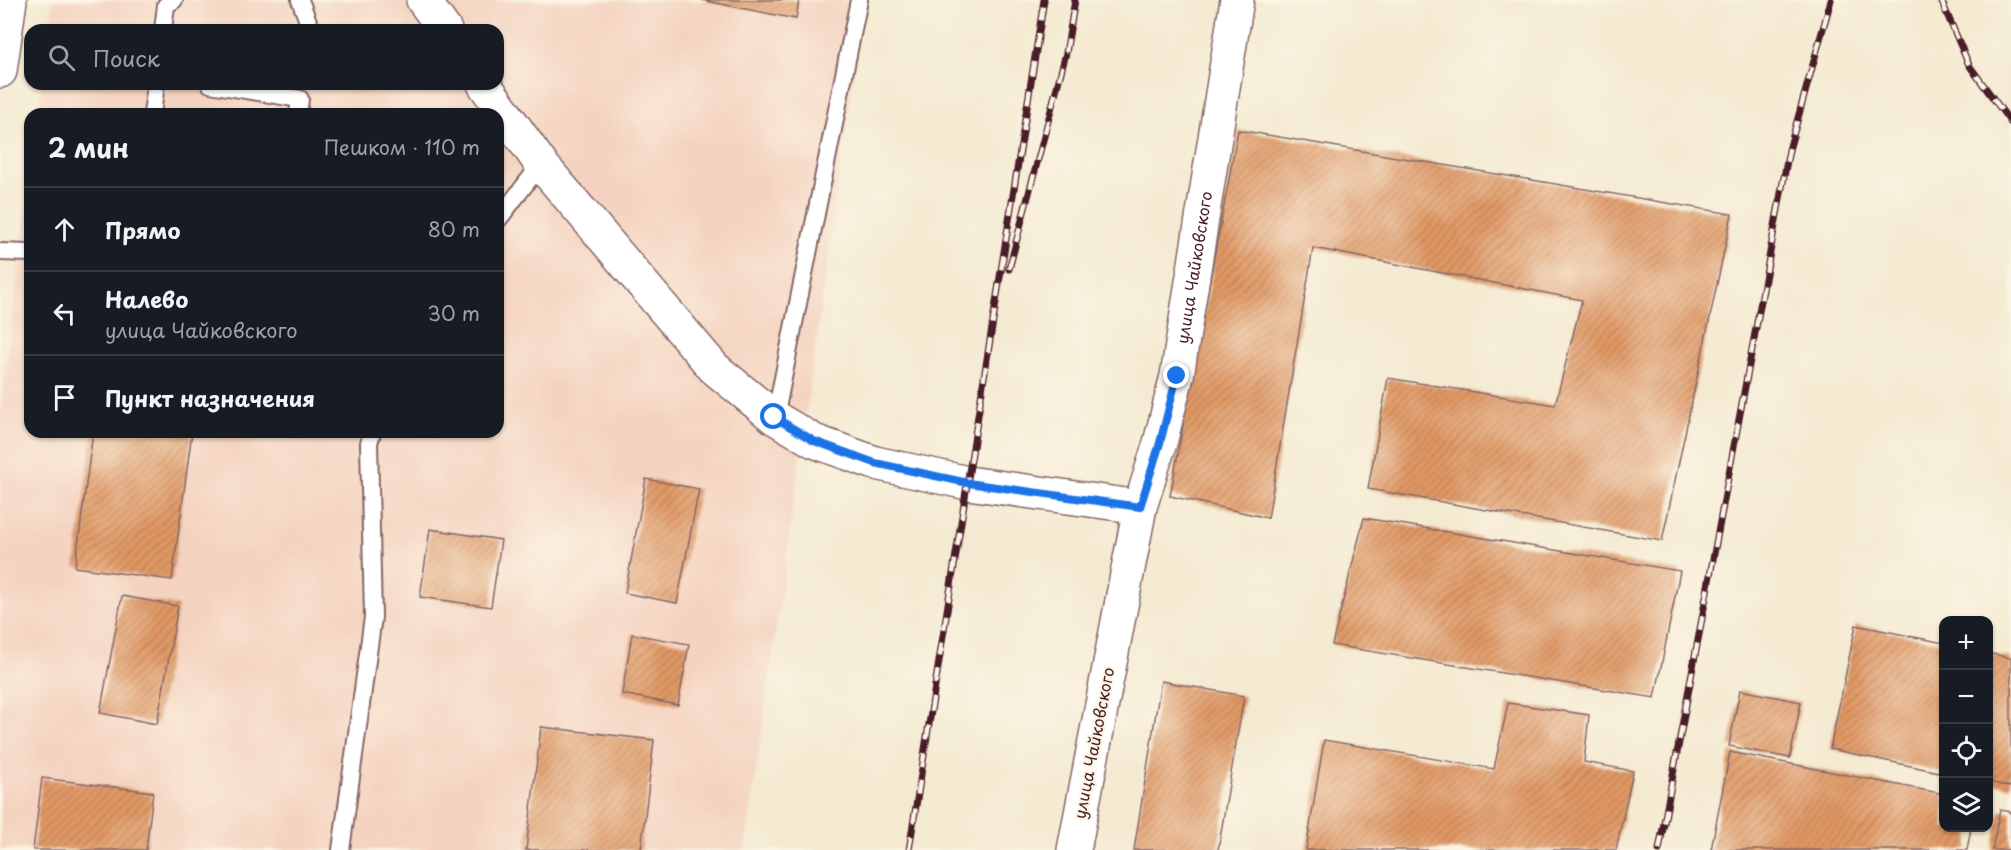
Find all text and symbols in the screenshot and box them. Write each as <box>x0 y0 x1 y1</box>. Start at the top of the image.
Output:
search box <box>24 24 504 90</box>
icon: search <box>45 41 78 74</box>
text: Поиск <box>93 41 160 74</box>
text: 2 мин <box>48 128 129 167</box>
text: Пешком · 110 m <box>324 132 480 162</box>
street label: улица Чайковского <box>1169 189 1217 345</box>
icon: ahead <box>48 213 81 246</box>
text: Прямо <box>105 213 180 246</box>
text: 80 m <box>428 214 480 244</box>
text: Налево <box>105 282 188 315</box>
icon: left <box>48 297 81 330</box>
text: 30 m <box>427 298 480 328</box>
text: улица Чайковского <box>105 315 298 345</box>
route end <box>1163 362 1189 388</box>
icon: arrive <box>48 381 81 414</box>
text: Пункт назначения <box>105 381 315 414</box>
route start <box>760 403 786 429</box>
map controls <box>1939 616 1993 832</box>
button: + <box>1939 616 1993 670</box>
street label: улица Чайковского <box>1067 665 1119 821</box>
button: − <box>1939 670 1993 724</box>
button: locate <box>1939 724 1993 778</box>
button: layers <box>1939 778 1993 832</box>

